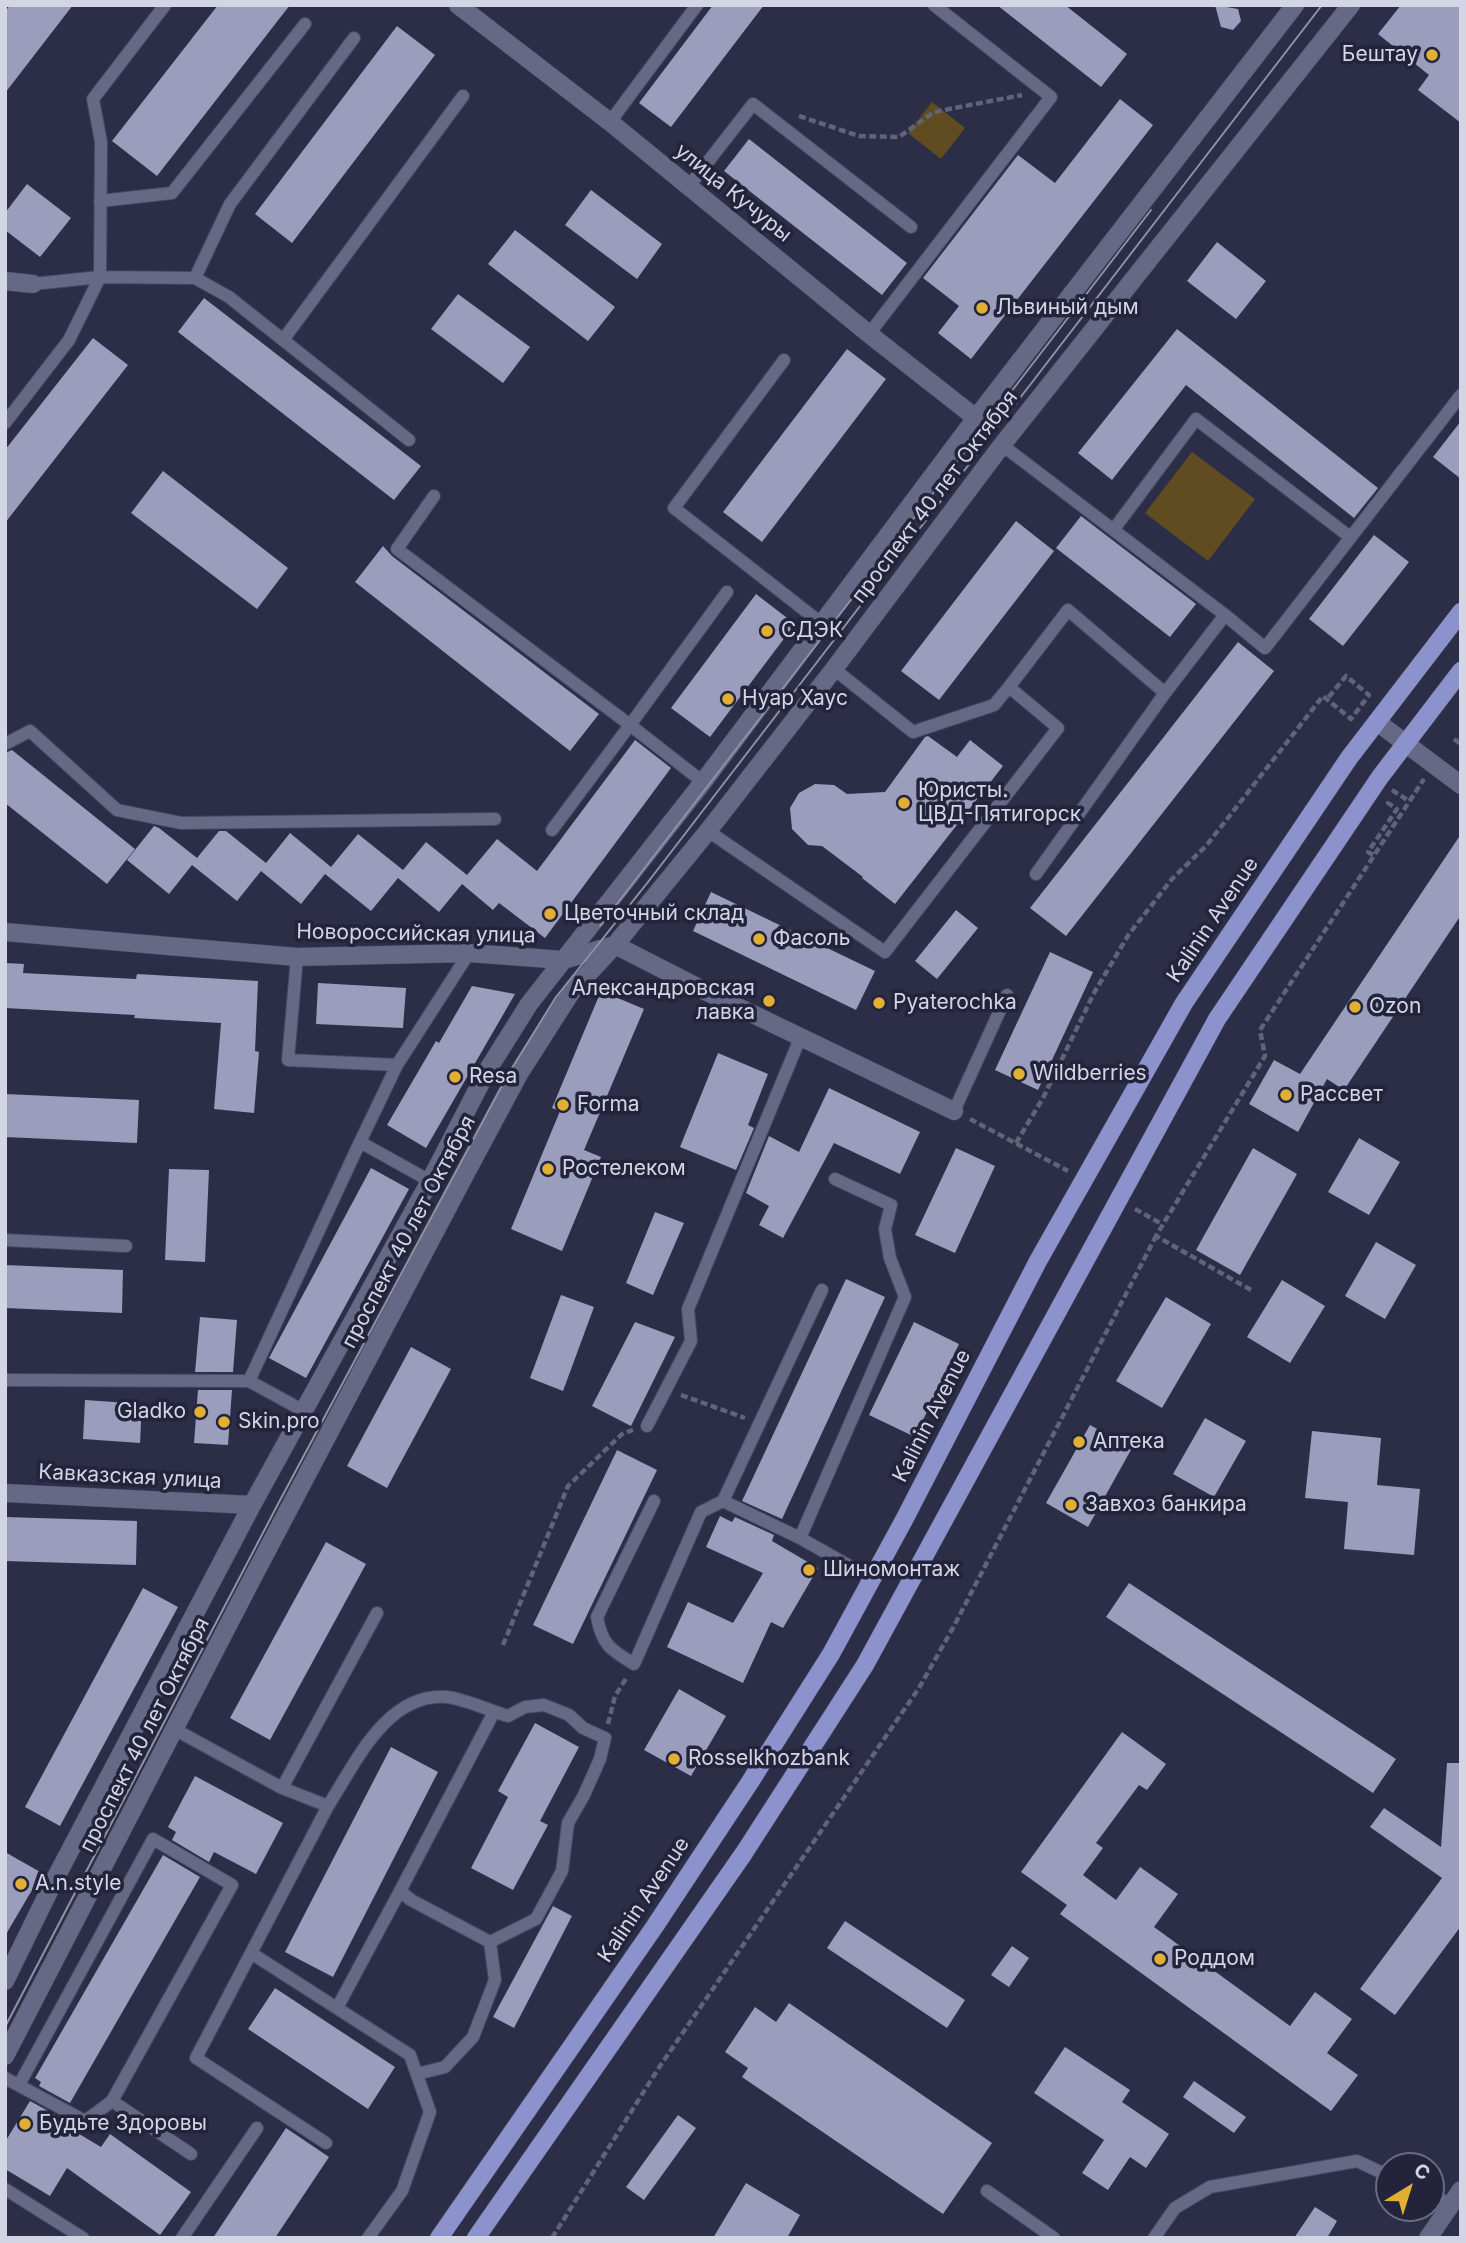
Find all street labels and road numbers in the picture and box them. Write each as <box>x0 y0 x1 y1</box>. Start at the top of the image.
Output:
street label: улица Кучуры <box>670 138 796 248</box>
street label: проспект 40 лет Октября <box>847 386 1023 608</box>
street label: Kalinin Avenue <box>1162 853 1264 987</box>
street label: Новороссийская улица <box>296 919 536 949</box>
street label: проспект 40 лет Октября <box>337 1111 481 1353</box>
street label: Kalinin Avenue <box>888 1345 976 1487</box>
street label: Кавказская улица <box>38 1460 222 1494</box>
street label: проспект 40 лет Октября <box>75 1613 215 1857</box>
street label: Kalinin Avenue <box>593 1833 695 1967</box>

